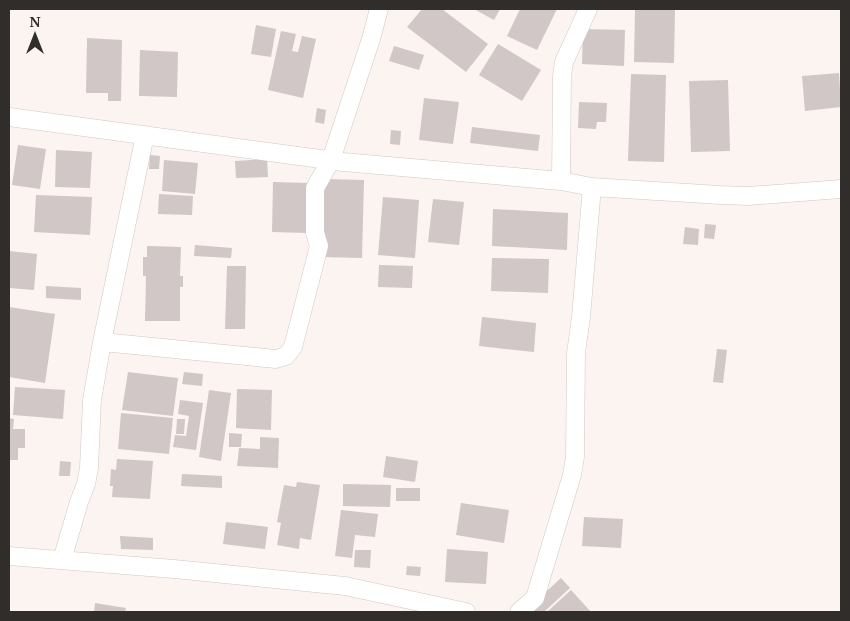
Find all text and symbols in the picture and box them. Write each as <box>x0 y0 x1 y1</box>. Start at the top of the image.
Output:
north arrow <box>10 10 60 60</box>
text: N <box>29 12 41 31</box>

